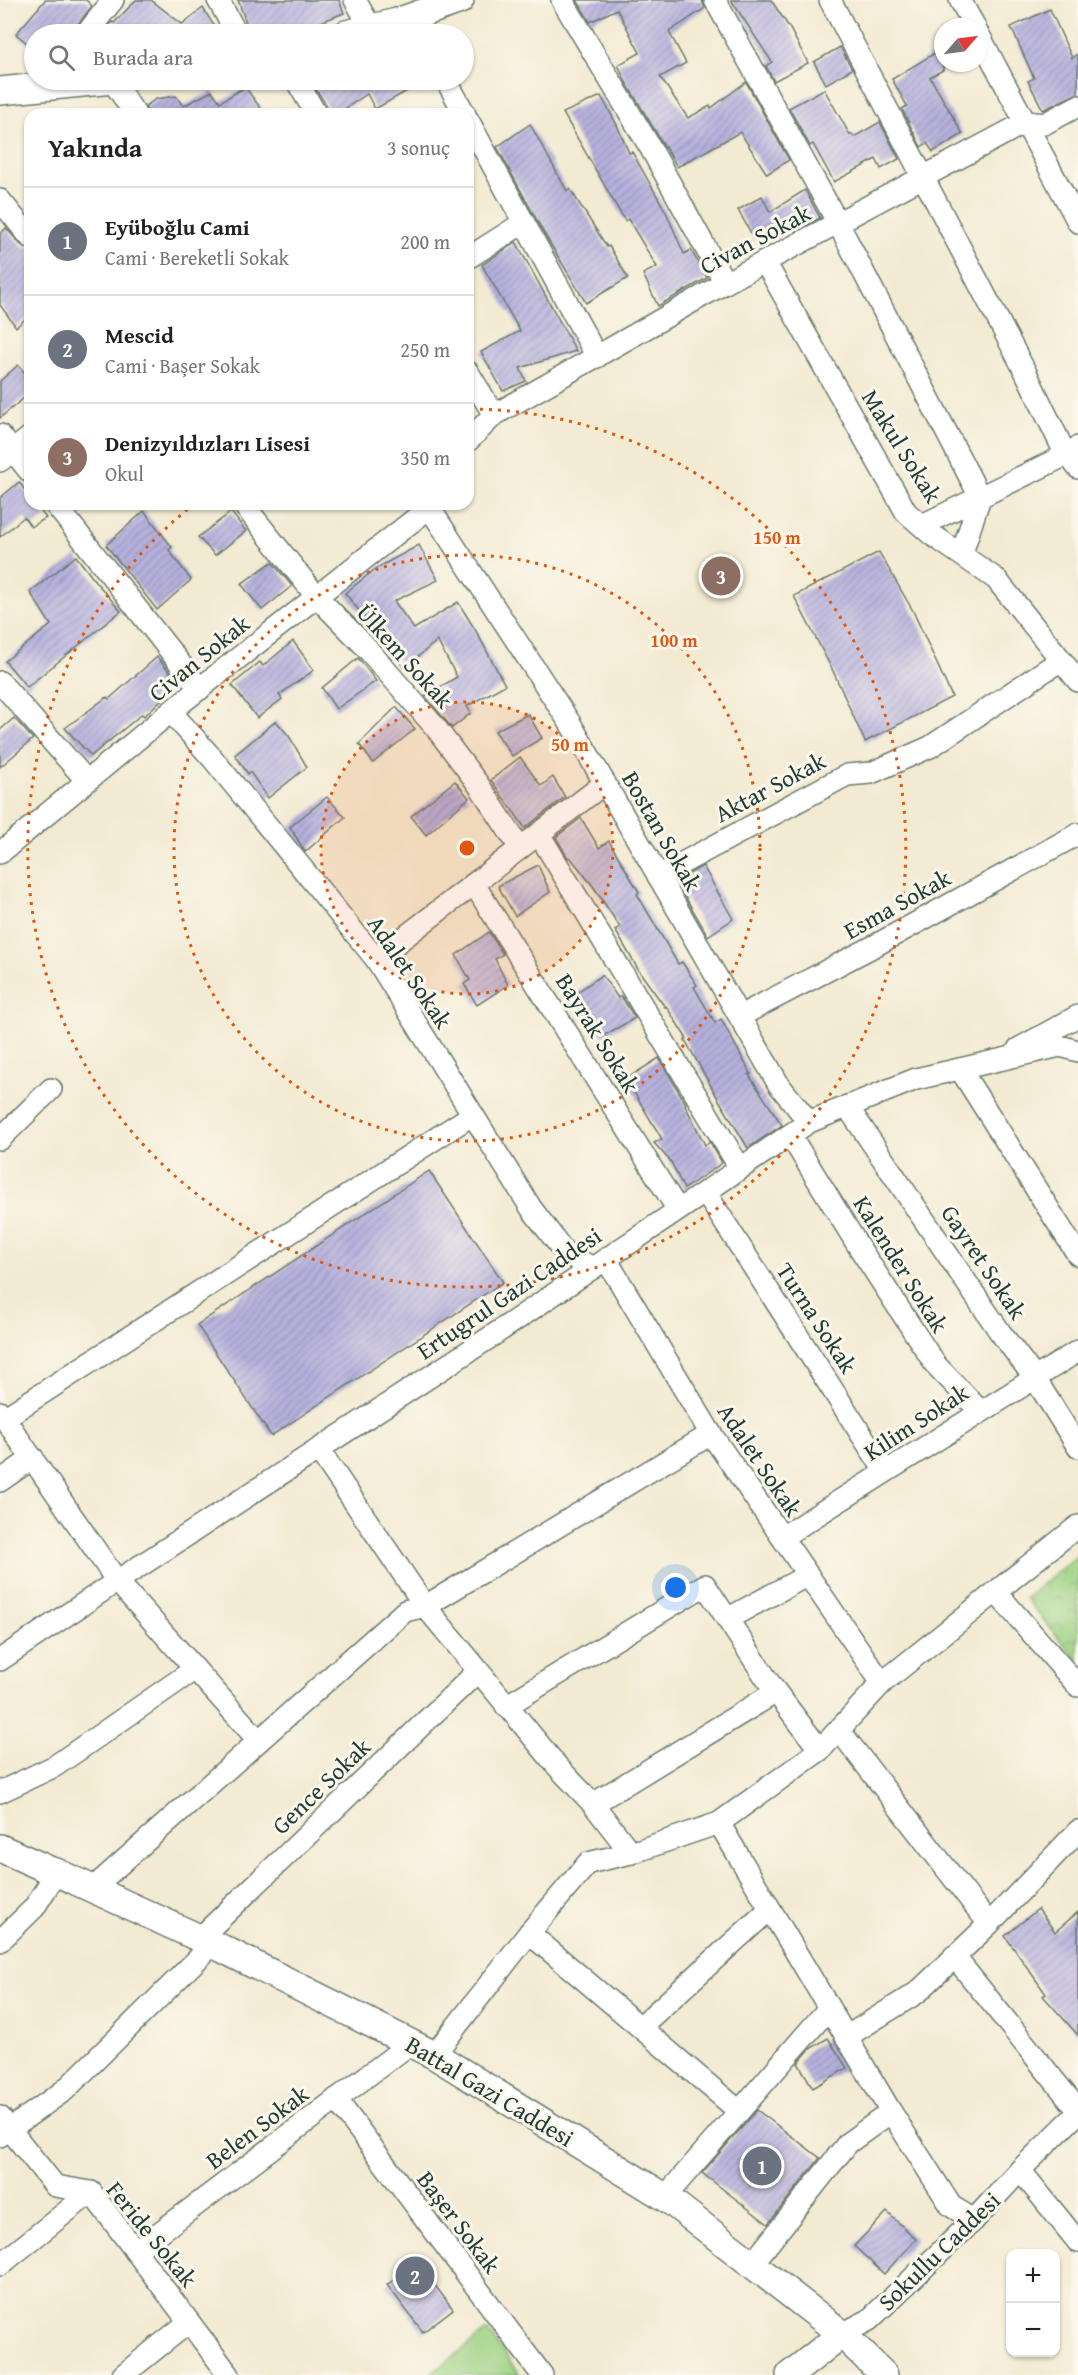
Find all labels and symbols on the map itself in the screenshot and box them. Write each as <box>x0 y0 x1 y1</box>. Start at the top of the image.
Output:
north arrow <box>934 18 988 72</box>
street label: Civan Sokak <box>693 195 817 283</box>
street label: Makul Sokak <box>853 382 951 510</box>
text: 150 m <box>753 524 801 551</box>
pin: 3 <box>702 554 740 598</box>
street label: Ülkem Sokak <box>348 596 462 717</box>
street label: Civan Sokak <box>141 606 258 710</box>
text: 100 m <box>650 627 698 654</box>
text: 50 m <box>551 731 590 758</box>
street label: Aktar Sokak <box>708 743 833 831</box>
street label: Bostan Sokak <box>613 764 711 898</box>
centre of rings <box>457 838 477 858</box>
street label: Esma Sokak <box>837 860 958 948</box>
street label: Adalet Sokak <box>359 908 461 1036</box>
street label: Bayrak Sokak <box>547 966 649 1100</box>
street label: Kalender Sokak <box>845 1189 958 1340</box>
street label: Gayret Sokak <box>933 1198 1036 1327</box>
street label: Ertugrul Gazi Caddesi <box>410 1218 608 1368</box>
street label: Turna Sokak <box>768 1256 866 1381</box>
street label: Kilim Sokak <box>857 1374 976 1469</box>
street label: Adalet Sokak <box>709 1396 811 1524</box>
your location <box>661 1573 690 1602</box>
street label: Gence Sokak <box>264 1729 379 1842</box>
street label: Battal Gazi Caddesi <box>399 2027 581 2155</box>
street label: Belen Sokak <box>198 2076 317 2177</box>
pin: 1 <box>742 2144 782 2188</box>
street label: Başer Sokak <box>409 2163 510 2281</box>
street label: Feride Sokak <box>98 2173 206 2295</box>
street label: Sokullu Caddesi <box>870 2183 1008 2319</box>
pin: 2 <box>396 2254 434 2298</box>

